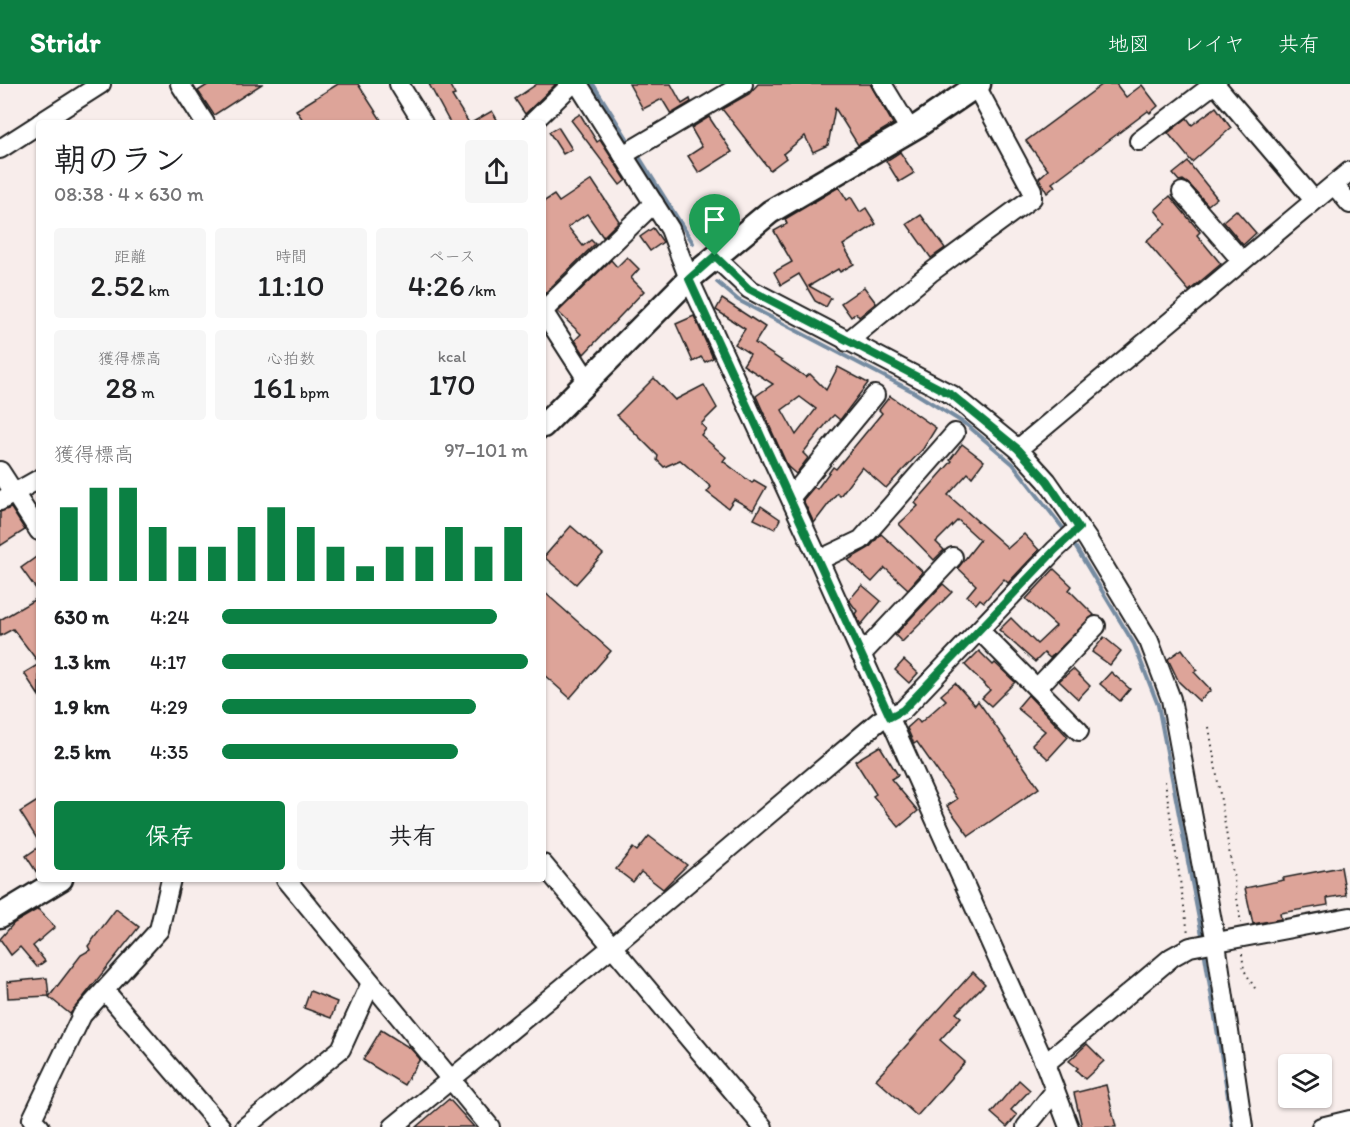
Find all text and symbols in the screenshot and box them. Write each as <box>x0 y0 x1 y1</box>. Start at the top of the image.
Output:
text: Stridr <box>30 25 100 59</box>
text: 地図 <box>1108 31 1150 56</box>
text: レイヤ <box>1183 31 1245 56</box>
text: 共有 <box>1278 31 1320 56</box>
text: 朝のラン <box>54 140 186 179</box>
button: share <box>465 140 528 203</box>
text: 08:38 · 4 × 630 m <box>54 182 204 206</box>
pin <box>689 194 740 256</box>
icon: arrive <box>698 203 731 236</box>
text: 距離 <box>114 247 146 266</box>
text: 時間 <box>275 247 307 266</box>
text: ペース <box>428 247 476 266</box>
text: 2.52 <box>90 267 145 304</box>
text: 11:10 <box>257 267 325 304</box>
text: 4:26 <box>408 267 465 304</box>
text: km <box>145 281 170 300</box>
text: /km <box>465 281 496 300</box>
text: kcal <box>438 347 466 366</box>
text: 獲得標高 <box>98 349 162 368</box>
text: 心拍数 <box>267 349 315 368</box>
text: 170 <box>428 366 476 403</box>
text: 28 <box>105 369 138 406</box>
text: 161 <box>253 369 296 406</box>
text: m <box>138 383 155 402</box>
text: bpm <box>296 383 330 402</box>
text: 97–101 m <box>444 438 528 462</box>
text: 獲得標高 <box>54 442 134 466</box>
text: 630 m <box>54 605 109 629</box>
text: 4:24 <box>150 605 189 629</box>
text: 1.3 km <box>54 650 110 674</box>
text: 4:17 <box>150 650 186 674</box>
text: 1.9 km <box>54 695 110 719</box>
text: 4:29 <box>150 695 188 719</box>
text: 2.5 km <box>54 740 111 764</box>
text: 4:35 <box>150 740 188 764</box>
button: 保存 <box>54 801 285 870</box>
button: 共有 <box>297 801 528 870</box>
map controls <box>1278 1054 1332 1108</box>
button: layers <box>1278 1054 1332 1108</box>

